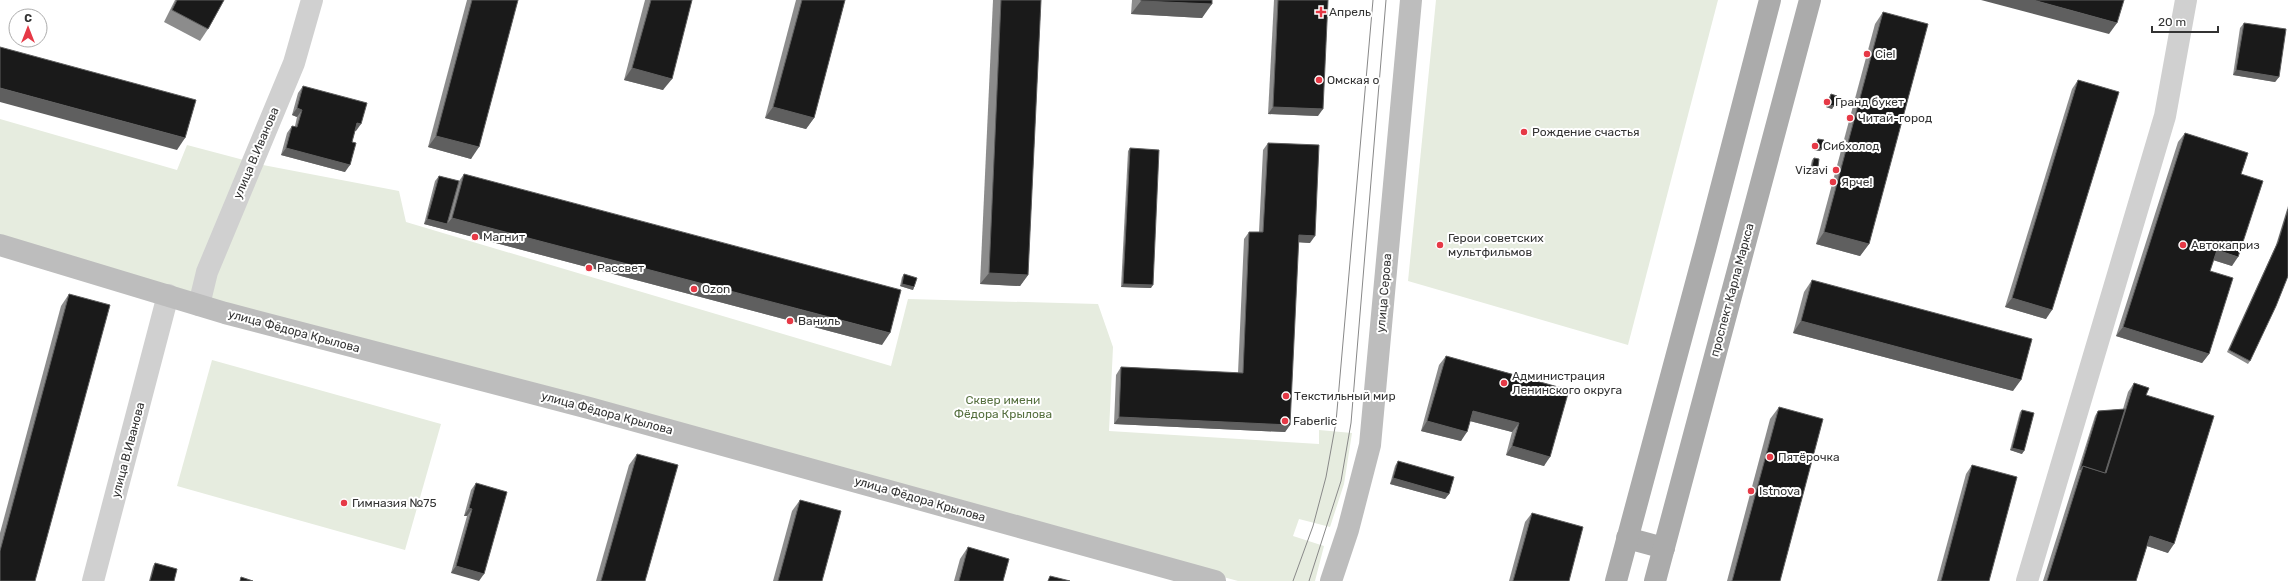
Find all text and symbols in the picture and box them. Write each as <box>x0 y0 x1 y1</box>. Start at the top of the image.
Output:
place label: Апрель <box>1329 5 1371 19</box>
marker: Апрель <box>1316 7 1326 17</box>
north arrow <box>8 8 48 48</box>
scale bar <box>2152 8 2218 34</box>
text: С <box>24 12 32 25</box>
text: 20 m <box>2158 15 2186 29</box>
place label: Ciel <box>1875 47 1896 61</box>
marker: Ciel <box>1862 49 1872 59</box>
place label: Омская о <box>1327 73 1379 87</box>
marker: Омская о <box>1314 75 1324 85</box>
place label: Гранд букет <box>1835 95 1904 109</box>
marker: Гранд букет <box>1822 97 1832 107</box>
street label: улица В.Иванова <box>230 105 282 201</box>
place label: Читай-город <box>1858 111 1932 125</box>
marker: Читай-город <box>1845 113 1855 123</box>
place label: Рождение счастья <box>1532 125 1640 139</box>
marker: Рождение счастья <box>1519 127 1529 137</box>
place label: Сибхолод <box>1823 139 1880 153</box>
marker: Сибхолод <box>1810 141 1820 151</box>
place label: Vizavi <box>1795 163 1828 177</box>
marker: Vizavi <box>1831 165 1841 175</box>
place label: Ярче! <box>1841 175 1872 189</box>
marker: Ярче! <box>1828 177 1838 187</box>
street label: проспект Карла Маркса <box>1707 222 1757 358</box>
place label: Магнит <box>483 230 525 244</box>
place label: Герои советских мультфильмов <box>1448 231 1544 259</box>
marker: Магнит <box>470 232 480 242</box>
place label: Автокаприз <box>2191 238 2260 252</box>
marker: Герои советских мультфильмов <box>1435 240 1445 250</box>
marker: Автокаприз <box>2178 240 2188 250</box>
street label: улица Серова <box>1374 253 1394 333</box>
place label: Рассвет <box>597 261 644 275</box>
marker: Рассвет <box>584 263 594 273</box>
place label: Ozon <box>702 282 730 296</box>
marker: Ozon <box>689 284 699 294</box>
street label: улица Фёдора Крылова <box>227 307 361 355</box>
place label: Ваниль <box>798 314 840 328</box>
marker: Ваниль <box>785 316 795 326</box>
place label: Администрация Ленинского округа <box>1512 369 1622 397</box>
marker: Администрация Ленинского округа <box>1499 378 1509 388</box>
street label: улица Фёдора Крылова <box>540 389 674 437</box>
place label: Текстильный мир <box>1294 389 1396 403</box>
marker: Текстильный мир <box>1281 391 1291 401</box>
park label: Сквер имени Фёдора Крылова <box>954 393 1052 421</box>
street label: улица В.Иванова <box>109 401 147 499</box>
place label: Faberlic <box>1293 414 1338 428</box>
marker: Faberlic <box>1280 416 1290 426</box>
place label: Пятёрочка <box>1778 450 1840 464</box>
marker: Пятёрочка <box>1765 452 1775 462</box>
street label: улица Фёдора Крылова <box>853 474 987 524</box>
place label: Istnova <box>1759 484 1800 498</box>
marker: Istnova <box>1746 486 1756 496</box>
place label: Гимназия №75 <box>352 496 437 510</box>
marker: Гимназия №75 <box>339 498 349 508</box>

